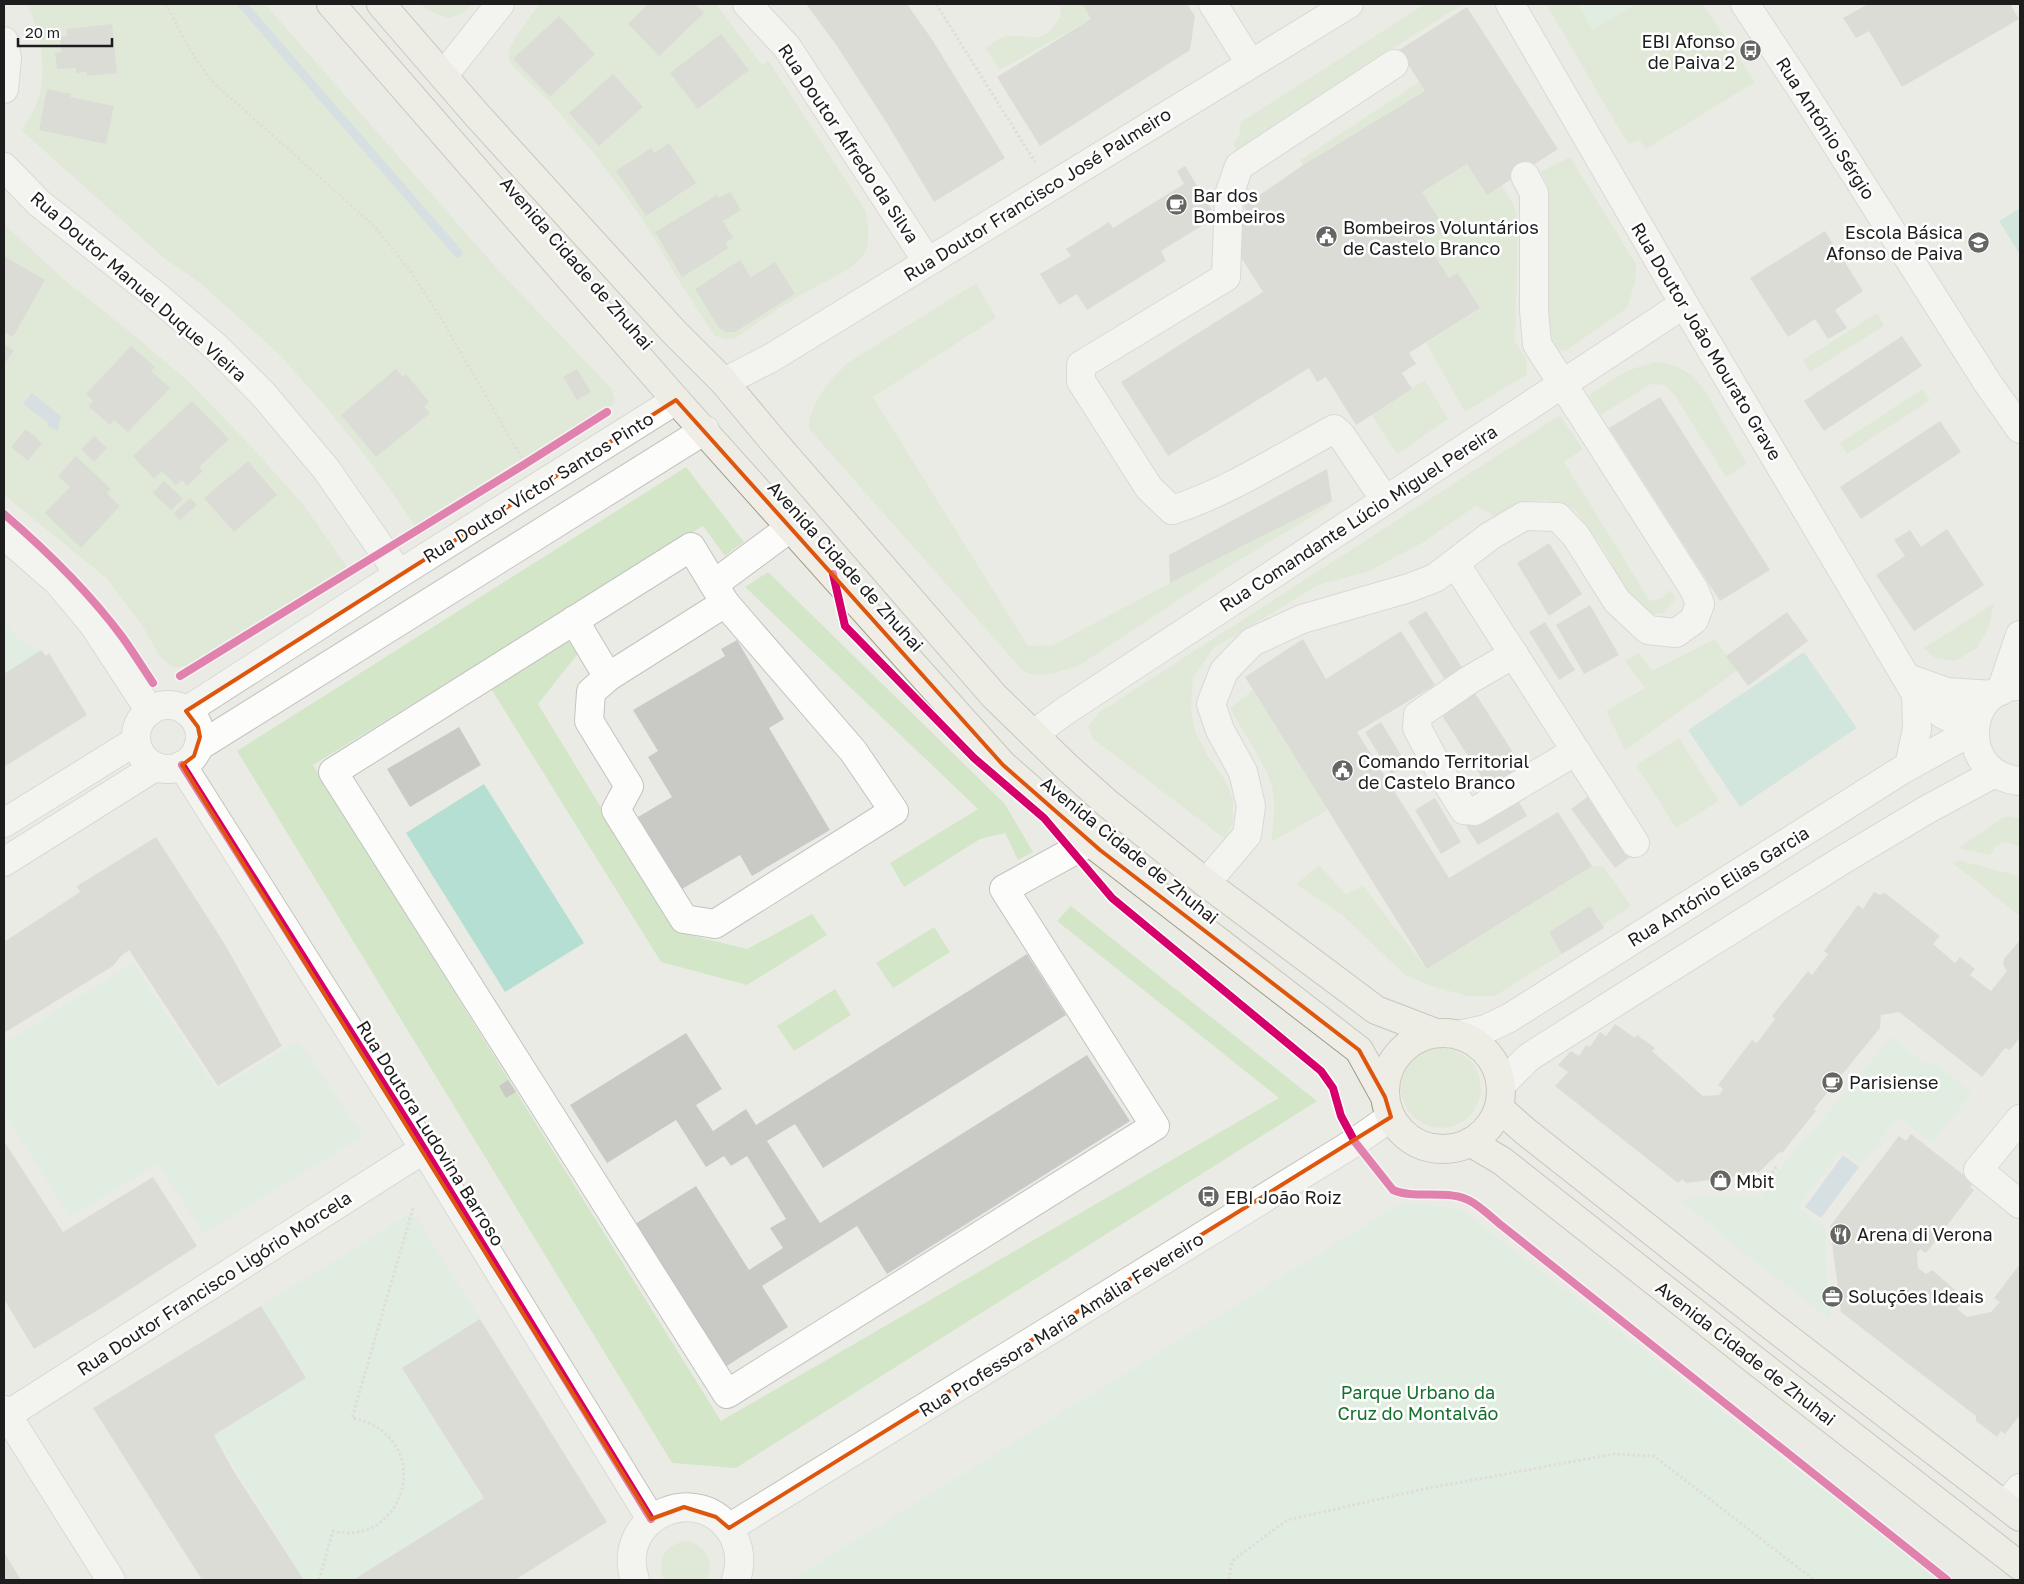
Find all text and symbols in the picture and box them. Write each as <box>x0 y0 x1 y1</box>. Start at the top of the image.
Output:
scale bar <box>18 15 111 47</box>
text: 20 m <box>25 23 60 41</box>
place label: EBI Afonso de Paiva 2 <box>1642 30 1735 73</box>
street label: Rua Doutor Alfredo da Silva <box>774 39 924 247</box>
bus stop icon: EBI Afonso de Paiva 2 <box>1739 39 1763 63</box>
street label: Rua António Sérgio <box>1772 53 1880 203</box>
street label: Rua Doutor Francisco José Palmeiro <box>899 102 1175 286</box>
street label: Avenida Cidade de Zhuhai <box>496 172 658 354</box>
place label: Bar dos Bombeiros <box>1193 184 1285 227</box>
street label: Rua Doutor Manuel Duque Vieira <box>26 186 252 386</box>
cafe icon: Bar dos Bombeiros <box>1165 193 1189 217</box>
place label: Bombeiros Voluntários de Castelo Branco <box>1343 216 1539 259</box>
street label: Rua Doutor João Mourato Grave <box>1627 218 1787 464</box>
place label: Escola Básica Afonso de Paiva <box>1826 221 1963 264</box>
public building icon: Bombeiros Voluntários de Castelo Branco <box>1315 225 1339 249</box>
school or university icon: Escola Básica Afonso de Paiva <box>1967 230 1991 254</box>
street label: Rua Doutor Víctor Santos Pinto <box>419 407 657 567</box>
street label: Rua Comandante Lúcio Miguel Pereira <box>1215 420 1501 616</box>
street label: Avenida Cidade de Zhuhai <box>764 476 928 656</box>
place label: Comando Territorial de Castelo Branco <box>1358 750 1529 793</box>
public building icon: Comando Territorial de Castelo Branco <box>1330 759 1354 783</box>
street label: Avenida Cidade de Zhuhai <box>1037 772 1223 928</box>
street label: Rua António Elias Garcia <box>1623 821 1813 951</box>
street label: Rua Doutora Ludovina Barroso <box>352 1016 510 1250</box>
cafe icon: Parisiense <box>1821 1070 1845 1094</box>
place label: Parisiense <box>1849 1071 1938 1093</box>
shop icon: Mbit <box>1708 1169 1732 1193</box>
place label: Mbit <box>1736 1170 1775 1192</box>
bus stop icon: EBI João Roiz <box>1197 1185 1221 1209</box>
street label: Rua Doutor Francisco Ligório Morcela <box>73 1186 355 1380</box>
place label: EBI João Roiz <box>1225 1186 1341 1208</box>
restaurant icon: Arena di Verona <box>1829 1222 1853 1246</box>
place label: Arena di Verona <box>1857 1223 1993 1245</box>
street label: Rua Professora Maria Amália Fevereiro <box>915 1227 1207 1421</box>
street label: Avenida Cidade de Zhuhai <box>1652 1276 1840 1430</box>
office icon: Soluções Ideais <box>1820 1284 1844 1308</box>
place label: Soluções Ideais <box>1848 1285 1984 1307</box>
park label: Parque Urbano da Cruz do Montalvão <box>1338 1381 1498 1424</box>

